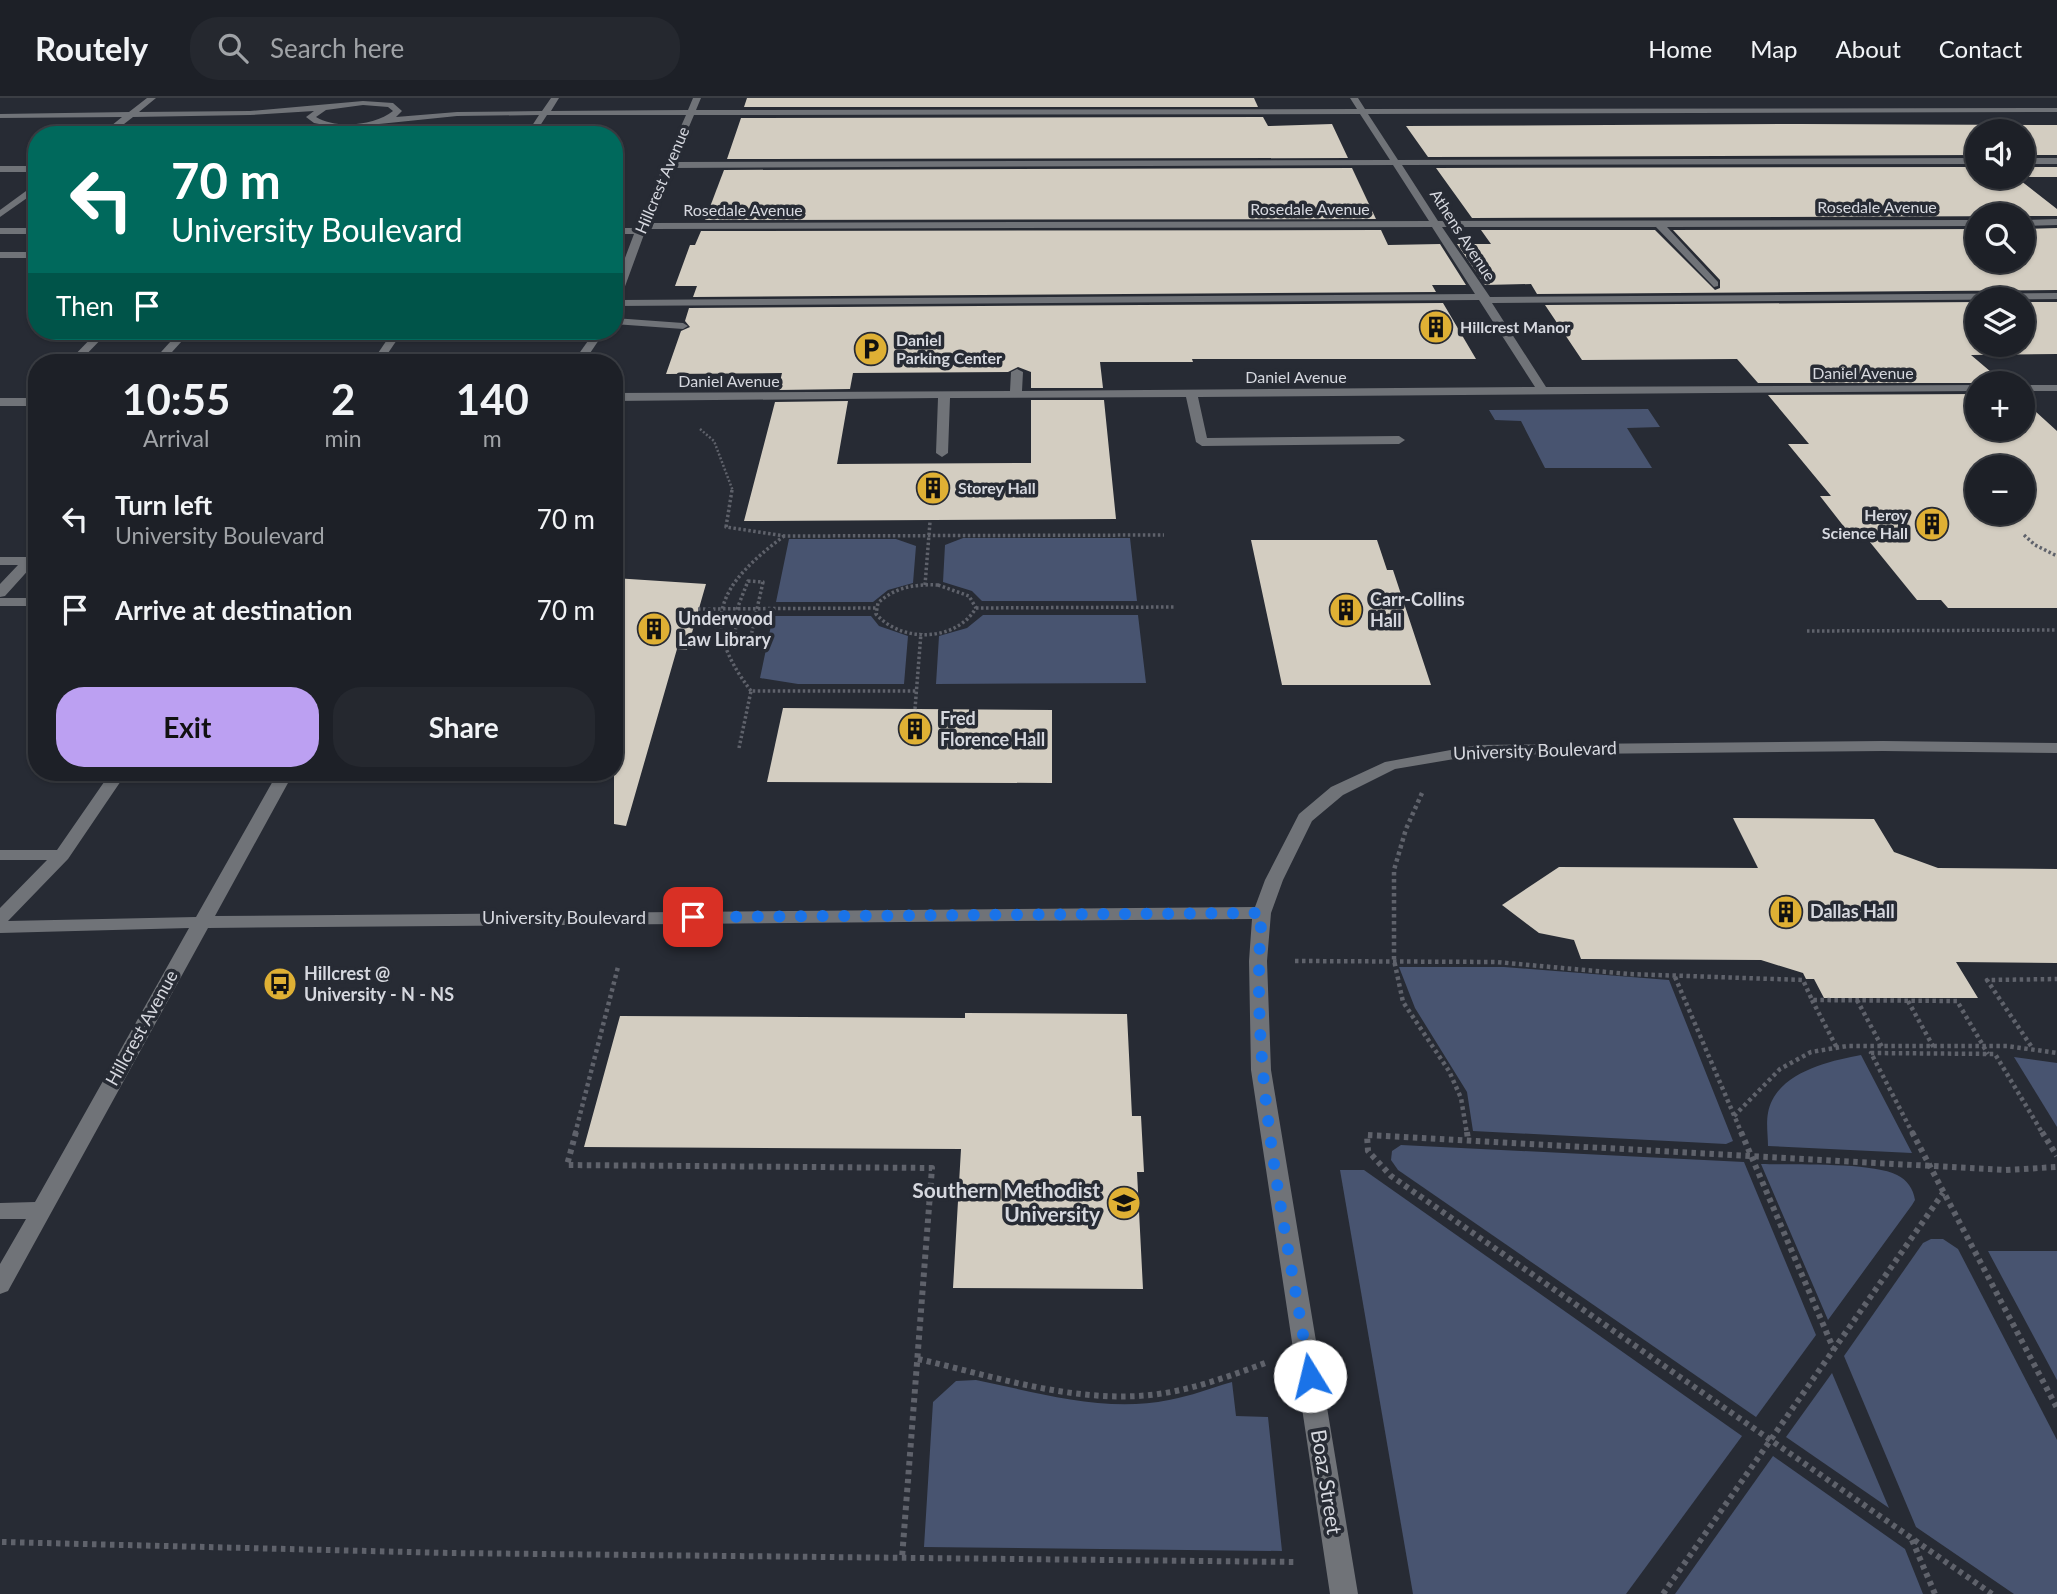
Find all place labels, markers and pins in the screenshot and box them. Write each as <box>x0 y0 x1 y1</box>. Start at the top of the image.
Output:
building icon: Hillcrest Manor <box>1417 308 1455 346</box>
place label: Hillcrest Manor <box>1460 317 1570 336</box>
parking icon: Daniel Parking Center <box>852 330 890 368</box>
place label: Daniel Parking Center <box>896 330 1002 367</box>
building icon: Storey Hall <box>914 469 952 507</box>
place label: Storey Hall <box>958 478 1036 497</box>
place label: Heroy Science Hall <box>1822 505 1909 542</box>
building icon: Heroy Science Hall <box>1913 505 1951 543</box>
place label: Carr-Collins Hall <box>1370 588 1465 631</box>
building icon: Carr-Collins Hall <box>1327 591 1365 629</box>
place label: Underwood Law Library <box>678 607 773 650</box>
building icon: Underwood Law Library <box>635 610 673 648</box>
place label: Fred Florence Hall <box>940 707 1045 750</box>
building icon: Fred Florence Hall <box>896 710 934 748</box>
pin <box>663 887 723 947</box>
building icon: Dallas Hall <box>1767 893 1805 931</box>
place label: Dallas Hall <box>1810 900 1895 922</box>
place label: Hillcrest @ University - N - NS <box>304 962 454 1005</box>
bus stop icon: Hillcrest @ University - N - NS <box>261 965 299 1003</box>
place label: Southern Methodist University <box>912 1177 1101 1226</box>
school or university icon: Southern Methodist University <box>1105 1184 1143 1222</box>

